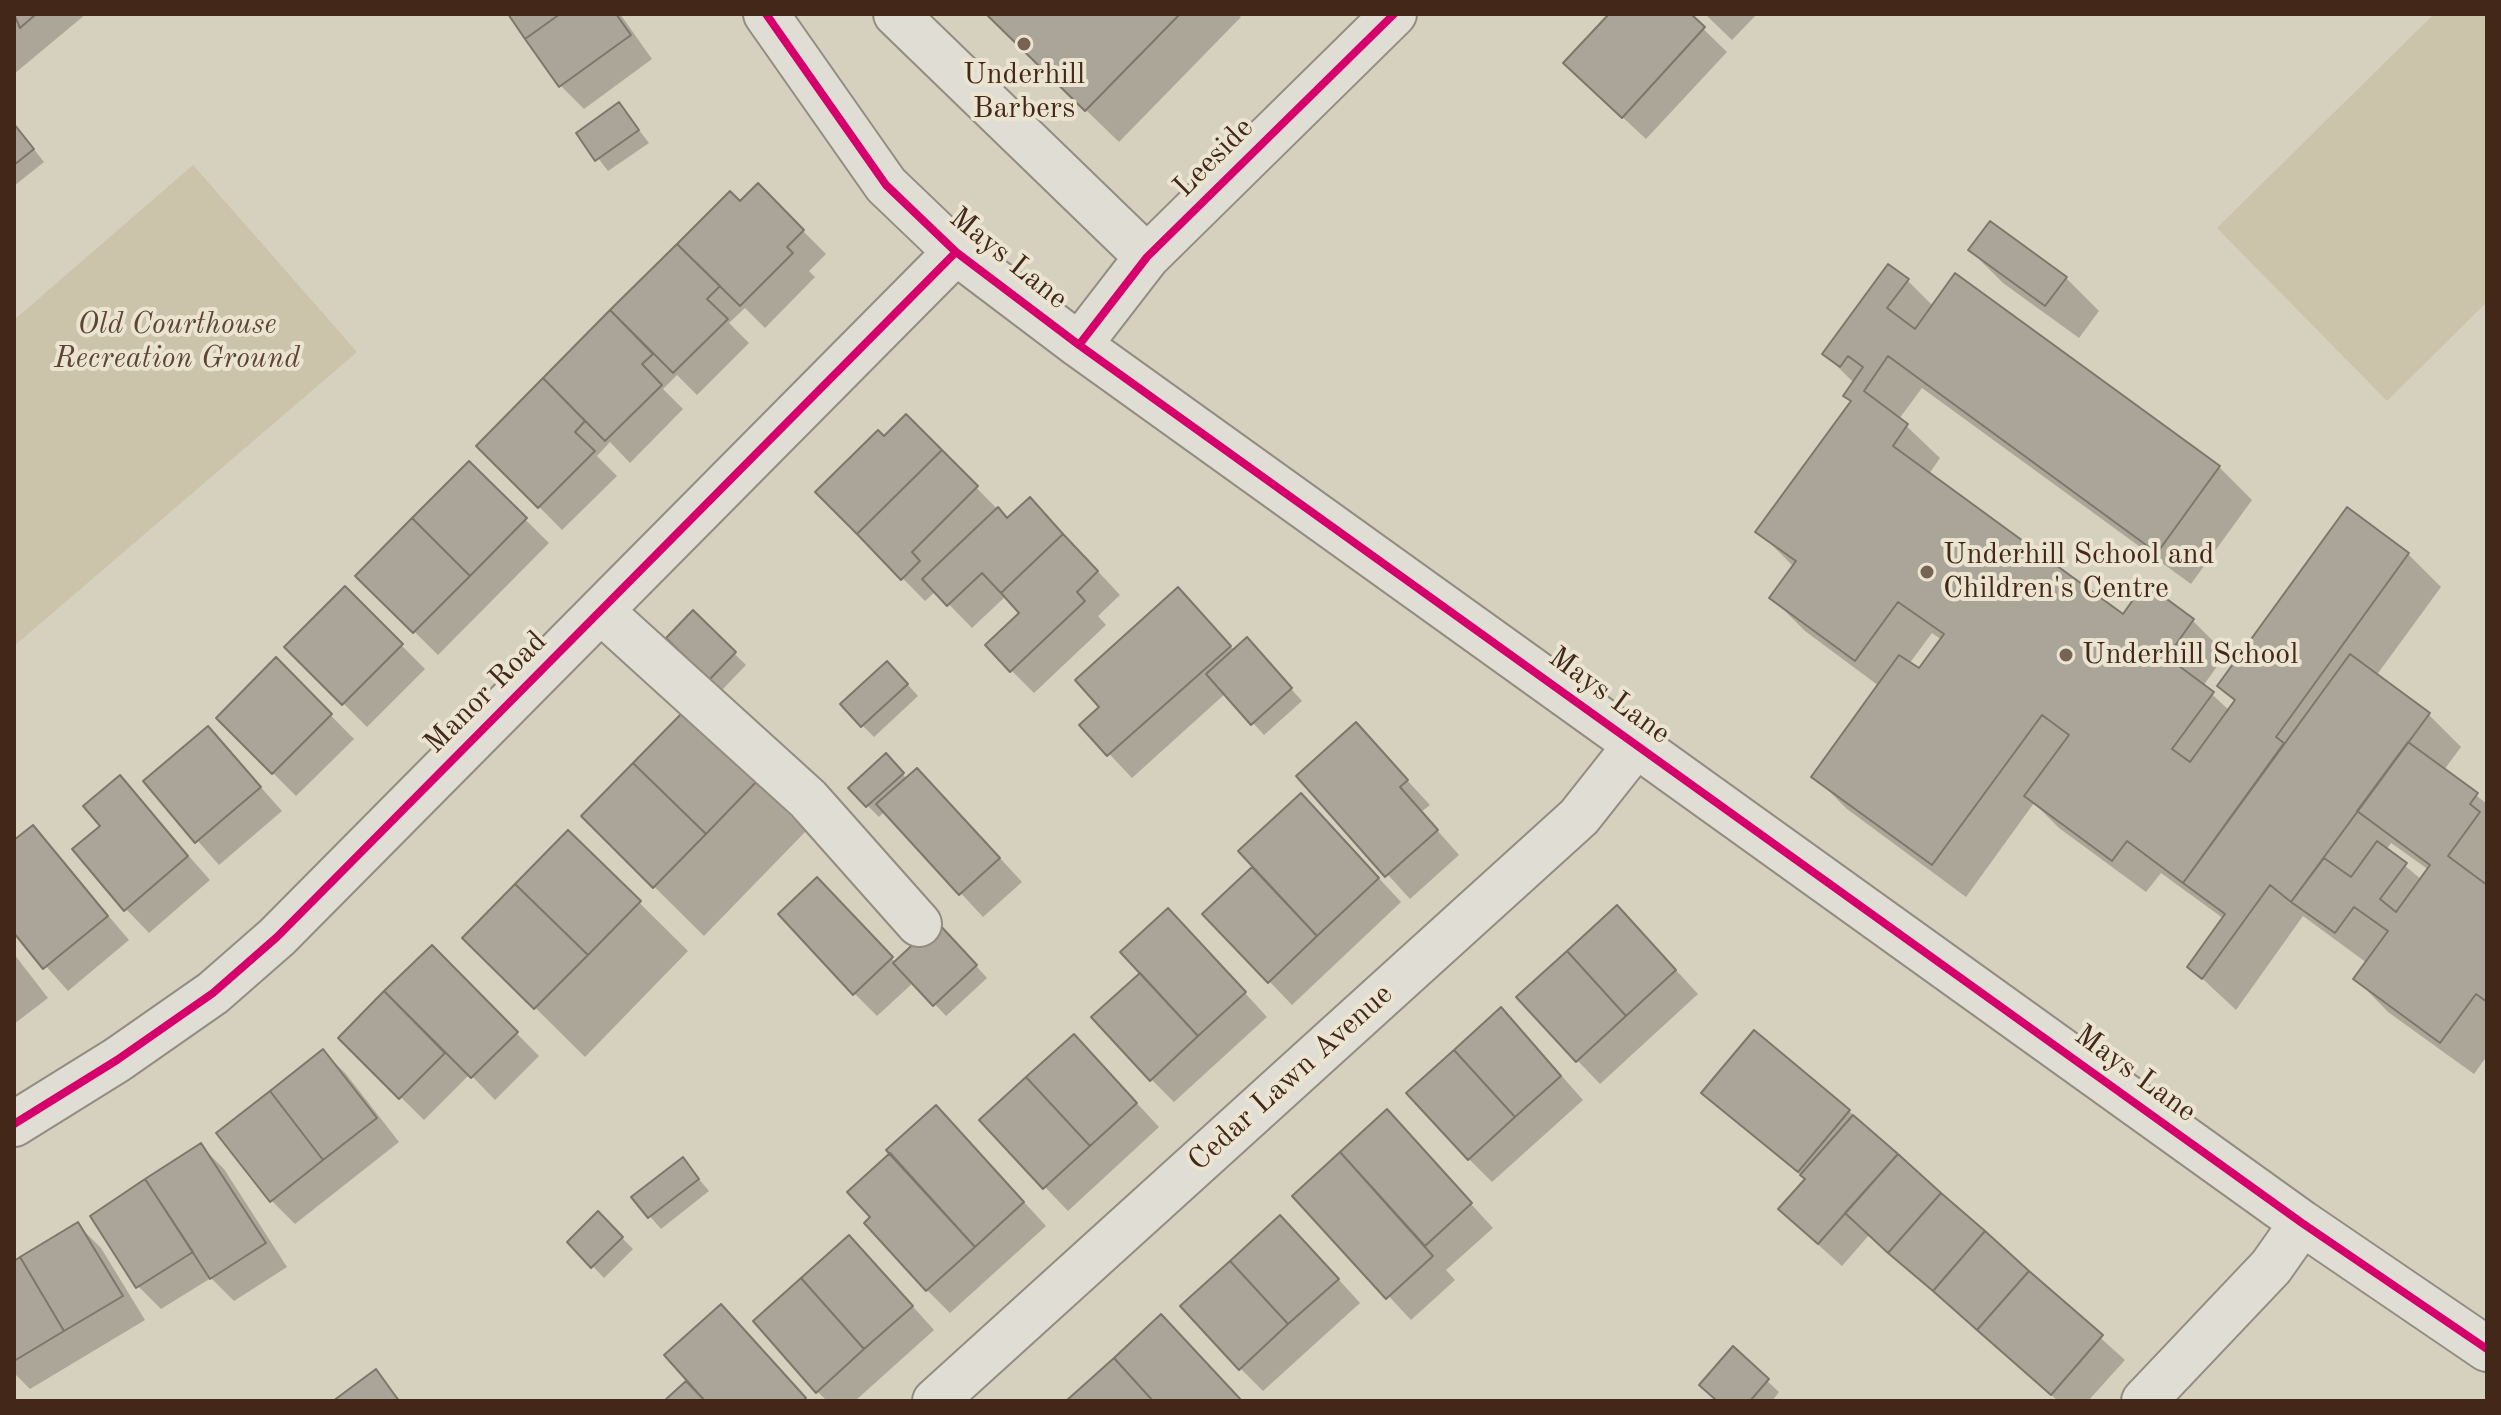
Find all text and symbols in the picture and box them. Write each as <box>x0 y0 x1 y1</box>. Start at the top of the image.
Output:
marker: Underhill Barbers <box>1015 35 1033 53</box>
place label: Underhill Barbers <box>963 57 1085 128</box>
street label: Leeside <box>1167 111 1261 205</box>
street label: Mays Lane <box>942 200 1074 318</box>
park label: Old Courthouse Recreation Ground <box>54 307 300 378</box>
place label: Underhill School and Children's Centre <box>1943 537 2214 608</box>
marker: Underhill School and Children's Centre <box>1918 563 1936 581</box>
street label: Manor Road <box>417 624 555 762</box>
place label: Underhill School <box>2082 637 2298 673</box>
street label: Mays Lane <box>1541 640 1677 752</box>
marker: Underhill School <box>2057 646 2075 664</box>
street label: Cedar Lawn Avenue <box>1181 977 1401 1179</box>
street label: Mays Lane <box>2067 1018 2203 1130</box>

